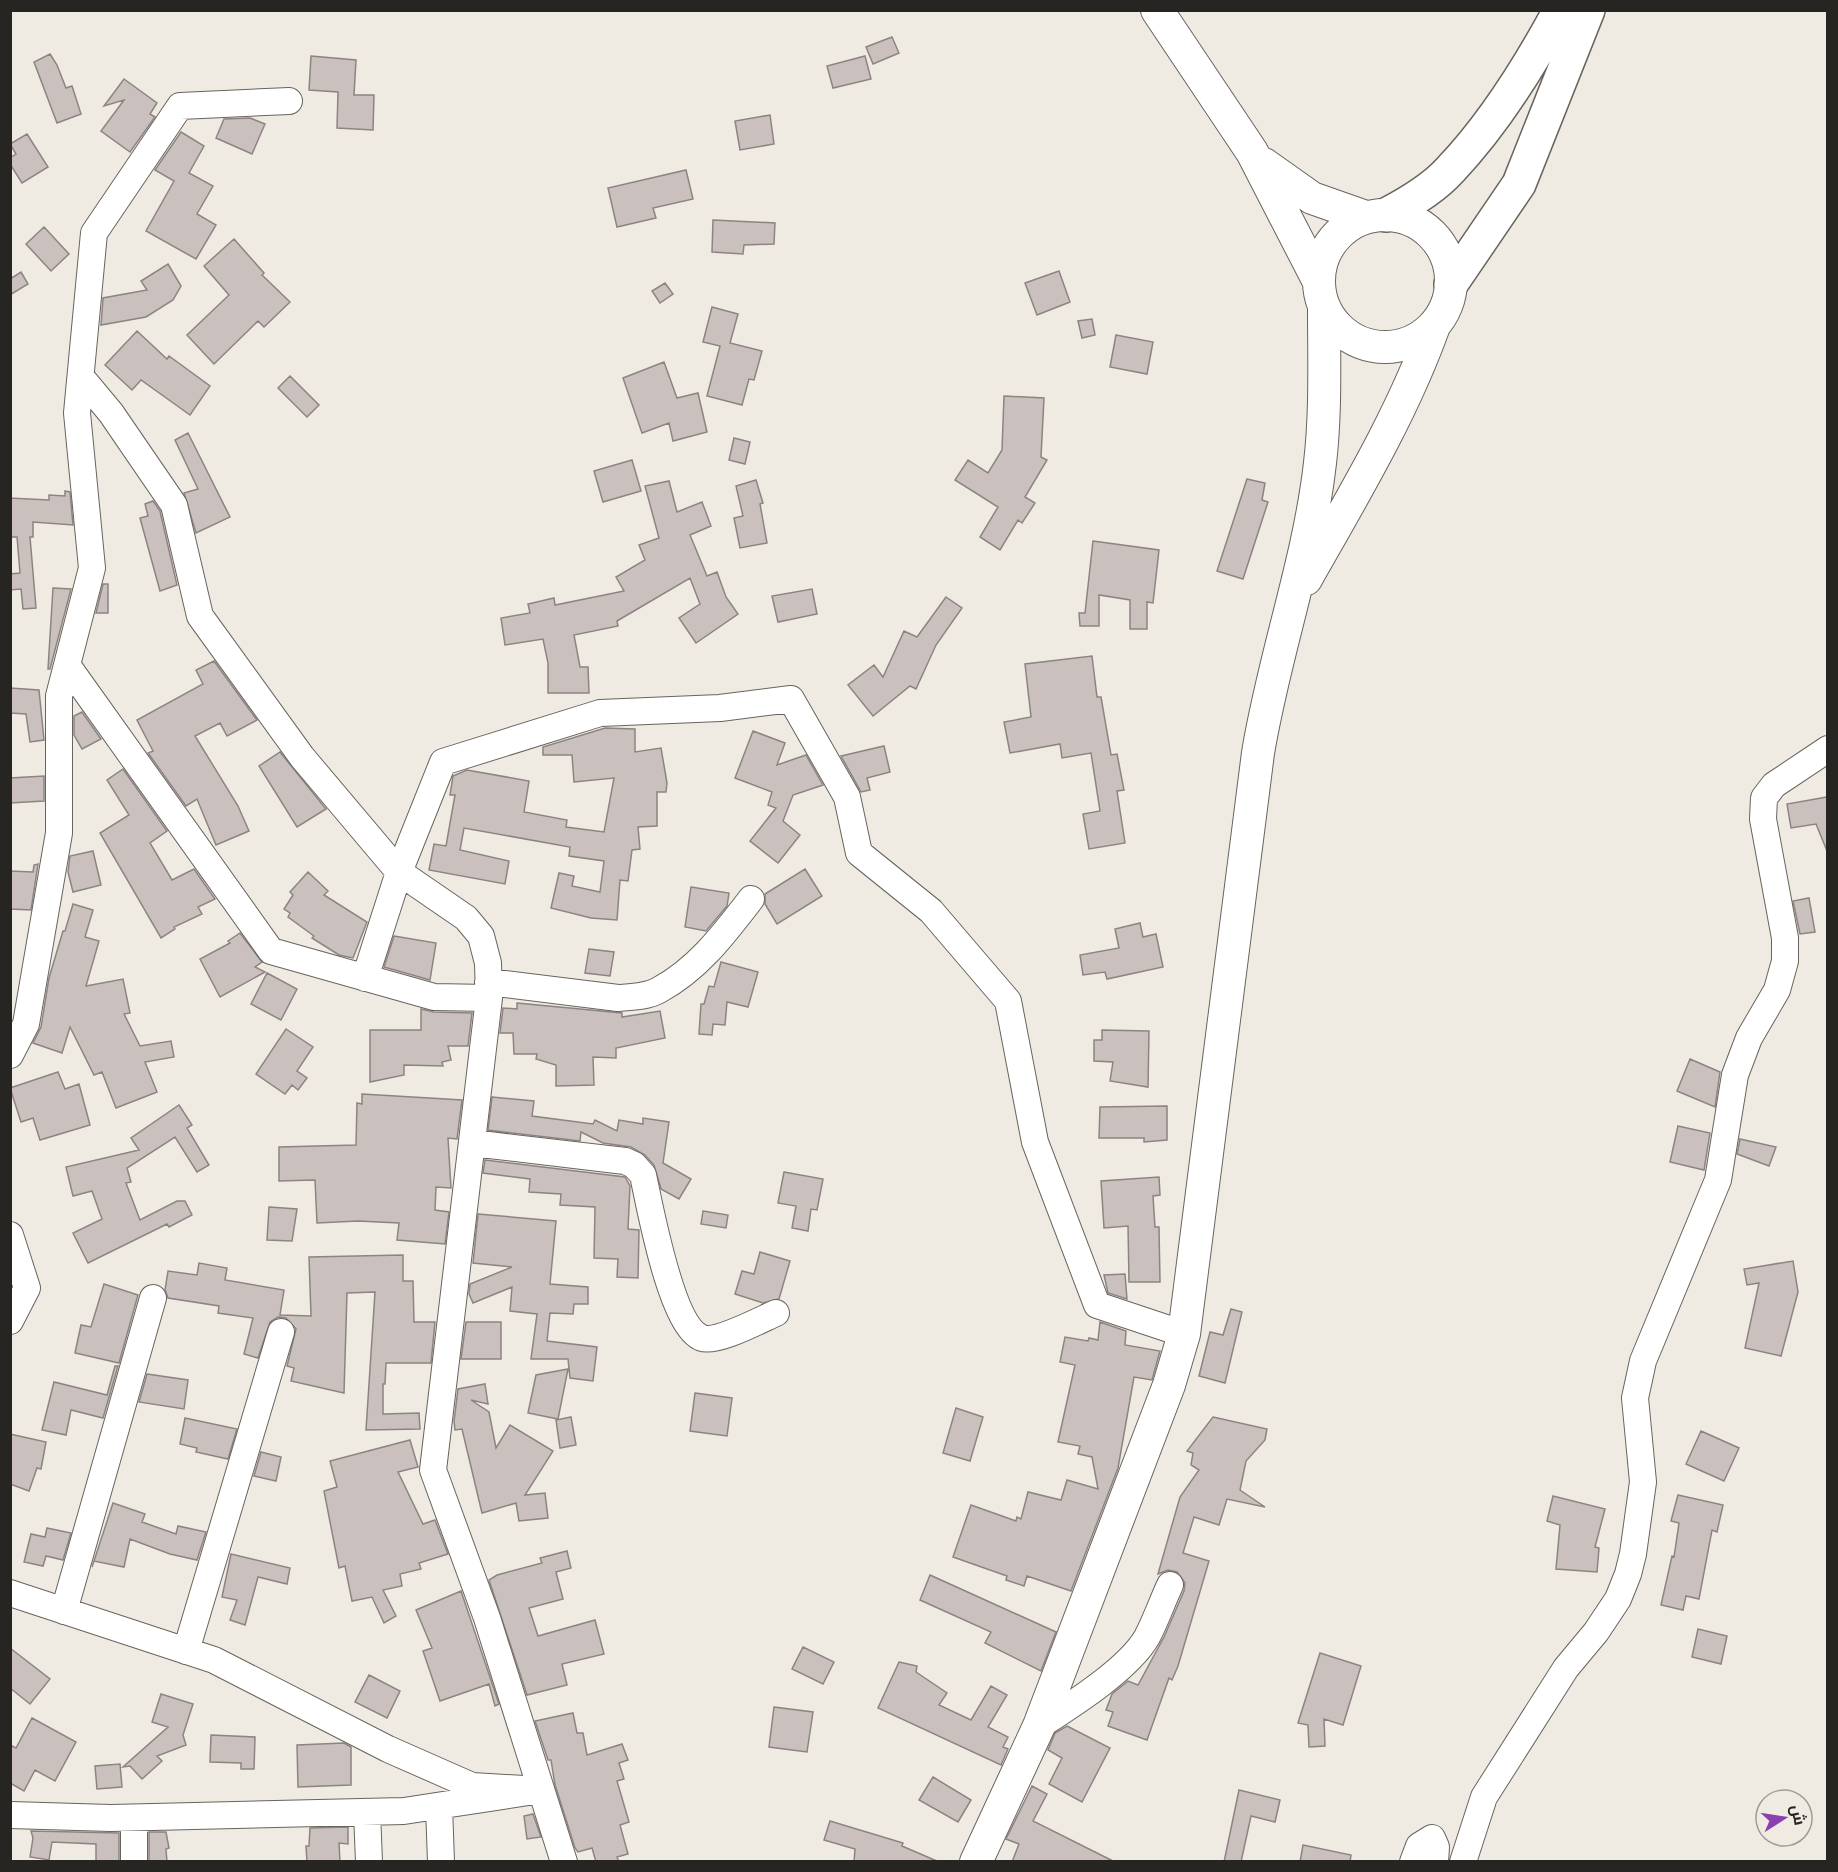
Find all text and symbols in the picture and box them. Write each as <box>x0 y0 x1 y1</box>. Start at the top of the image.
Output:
north arrow <box>1754 1788 1814 1848</box>
text: ش <box>1787 1803 1811 1827</box>

